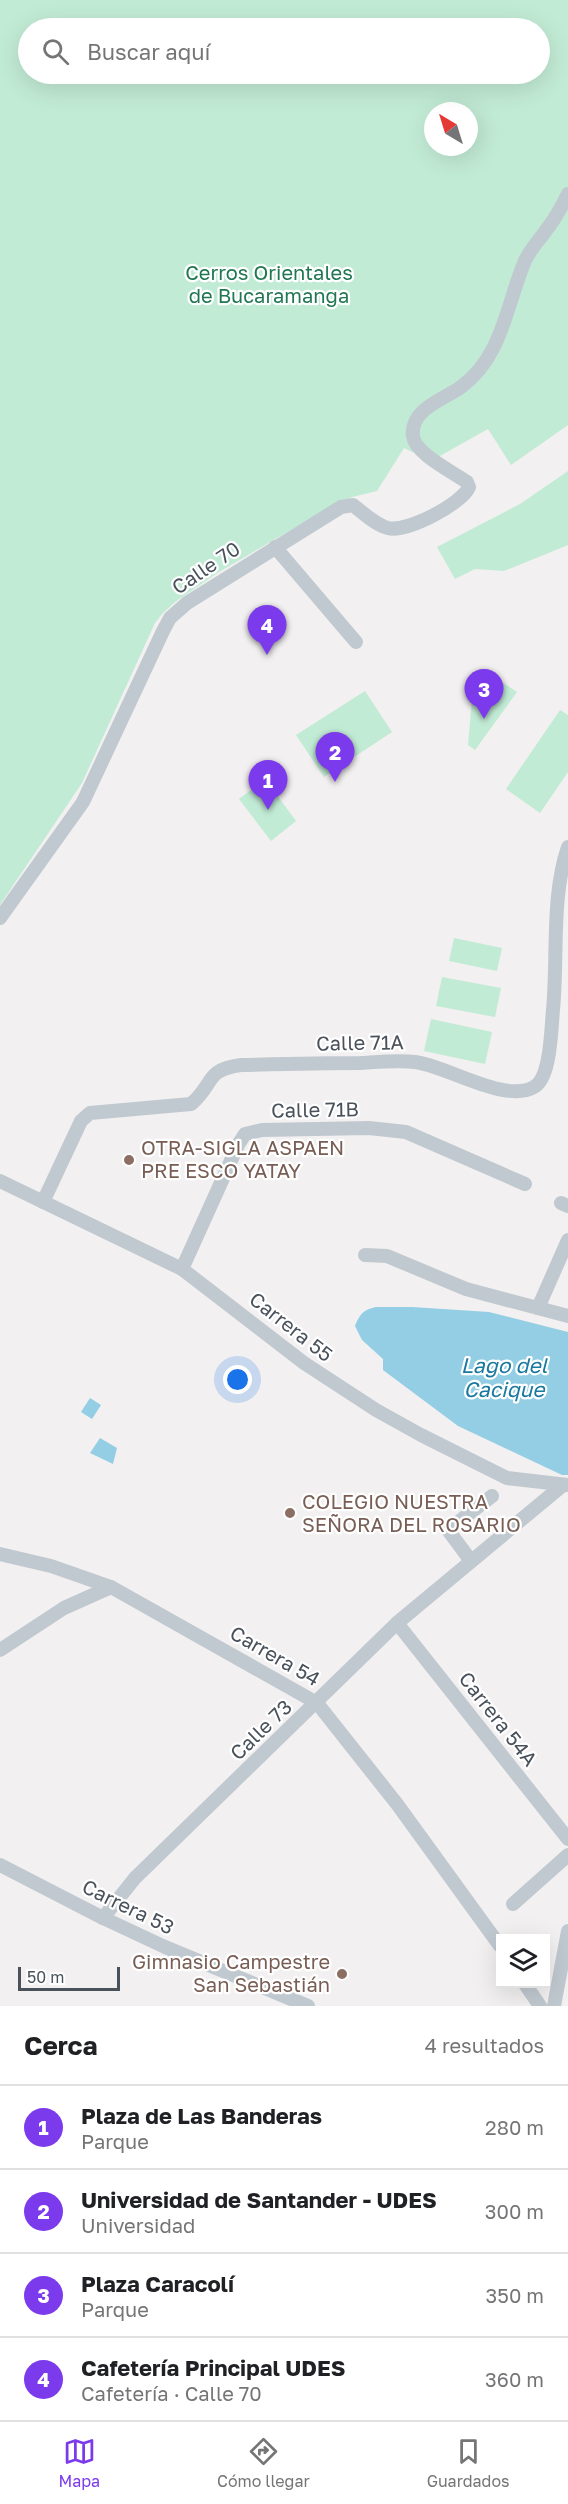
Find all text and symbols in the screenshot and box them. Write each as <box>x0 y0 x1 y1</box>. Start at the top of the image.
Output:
search box <box>18 18 550 84</box>
icon: search <box>39 35 72 68</box>
text: Buscar aquí <box>87 38 210 65</box>
north arrow <box>424 102 478 156</box>
park label: Cerros Orientales de Bucaramanga <box>185 260 353 307</box>
street label: Calle 70 <box>167 536 244 599</box>
pin: 4 <box>248 606 286 655</box>
pin: 3 <box>464 670 504 719</box>
pin: 2 <box>316 732 354 782</box>
pin: 1 <box>248 760 288 810</box>
street label: Calle 71A <box>316 1029 404 1055</box>
street label: Calle 71B <box>271 1096 359 1122</box>
place label: OTRA-SIGLA ASPAEN PRE ESCO YATAY <box>141 1135 344 1182</box>
marker: OTRA-SIGLA ASPAEN PRE ESCO YATAY <box>122 1153 136 1167</box>
street label: Carrera 55 <box>245 1286 338 1366</box>
water label: Lago del Cacique <box>461 1352 549 1402</box>
your location <box>223 1365 252 1394</box>
place label: COLEGIO NUESTRA SEÑORA DEL ROSARIO <box>302 1489 521 1536</box>
marker: COLEGIO NUESTRA SEÑORA DEL ROSARIO <box>283 1506 297 1520</box>
street label: Carrera 54 <box>226 1620 325 1690</box>
street label: Carrera 54A <box>455 1666 543 1770</box>
street label: Calle 73 <box>224 1694 296 1764</box>
street label: Carrera 53 <box>79 1874 178 1939</box>
map controls <box>496 1934 550 1988</box>
button: layers <box>496 1934 550 1988</box>
place label: Gimnasio Campestre San Sebastián <box>132 1949 330 1996</box>
scale bar <box>18 1964 120 1992</box>
text: 50 m <box>27 1967 64 1987</box>
marker: Gimnasio Campestre San Sebastián <box>335 1967 349 1981</box>
text: Cerca <box>24 2030 98 2061</box>
text: 4 resultados <box>425 2033 544 2057</box>
text: Plaza de Las Banderas <box>81 2102 322 2129</box>
text: 1 <box>38 2115 49 2139</box>
text: 280 m <box>485 2115 544 2139</box>
text: Parque <box>81 2129 149 2153</box>
text: Universidad de Santander - UDES <box>81 2186 437 2213</box>
text: 2 <box>37 2199 50 2223</box>
text: 300 m <box>485 2199 544 2223</box>
text: Universidad <box>81 2213 195 2237</box>
text: Plaza Caracolí <box>81 2270 234 2297</box>
text: 3 <box>37 2283 50 2307</box>
text: 350 m <box>486 2283 544 2307</box>
text: Parque <box>81 2297 149 2321</box>
text: Cafetería Principal UDES <box>81 2354 346 2381</box>
text: 4 <box>37 2367 50 2391</box>
text: 360 m <box>485 2367 544 2391</box>
text: Cafetería · Calle 70 <box>81 2381 262 2405</box>
tab: Mapa <box>58 2435 100 2491</box>
tab: Cómo llegar <box>217 2435 310 2491</box>
tab: Guardados <box>427 2435 510 2491</box>

